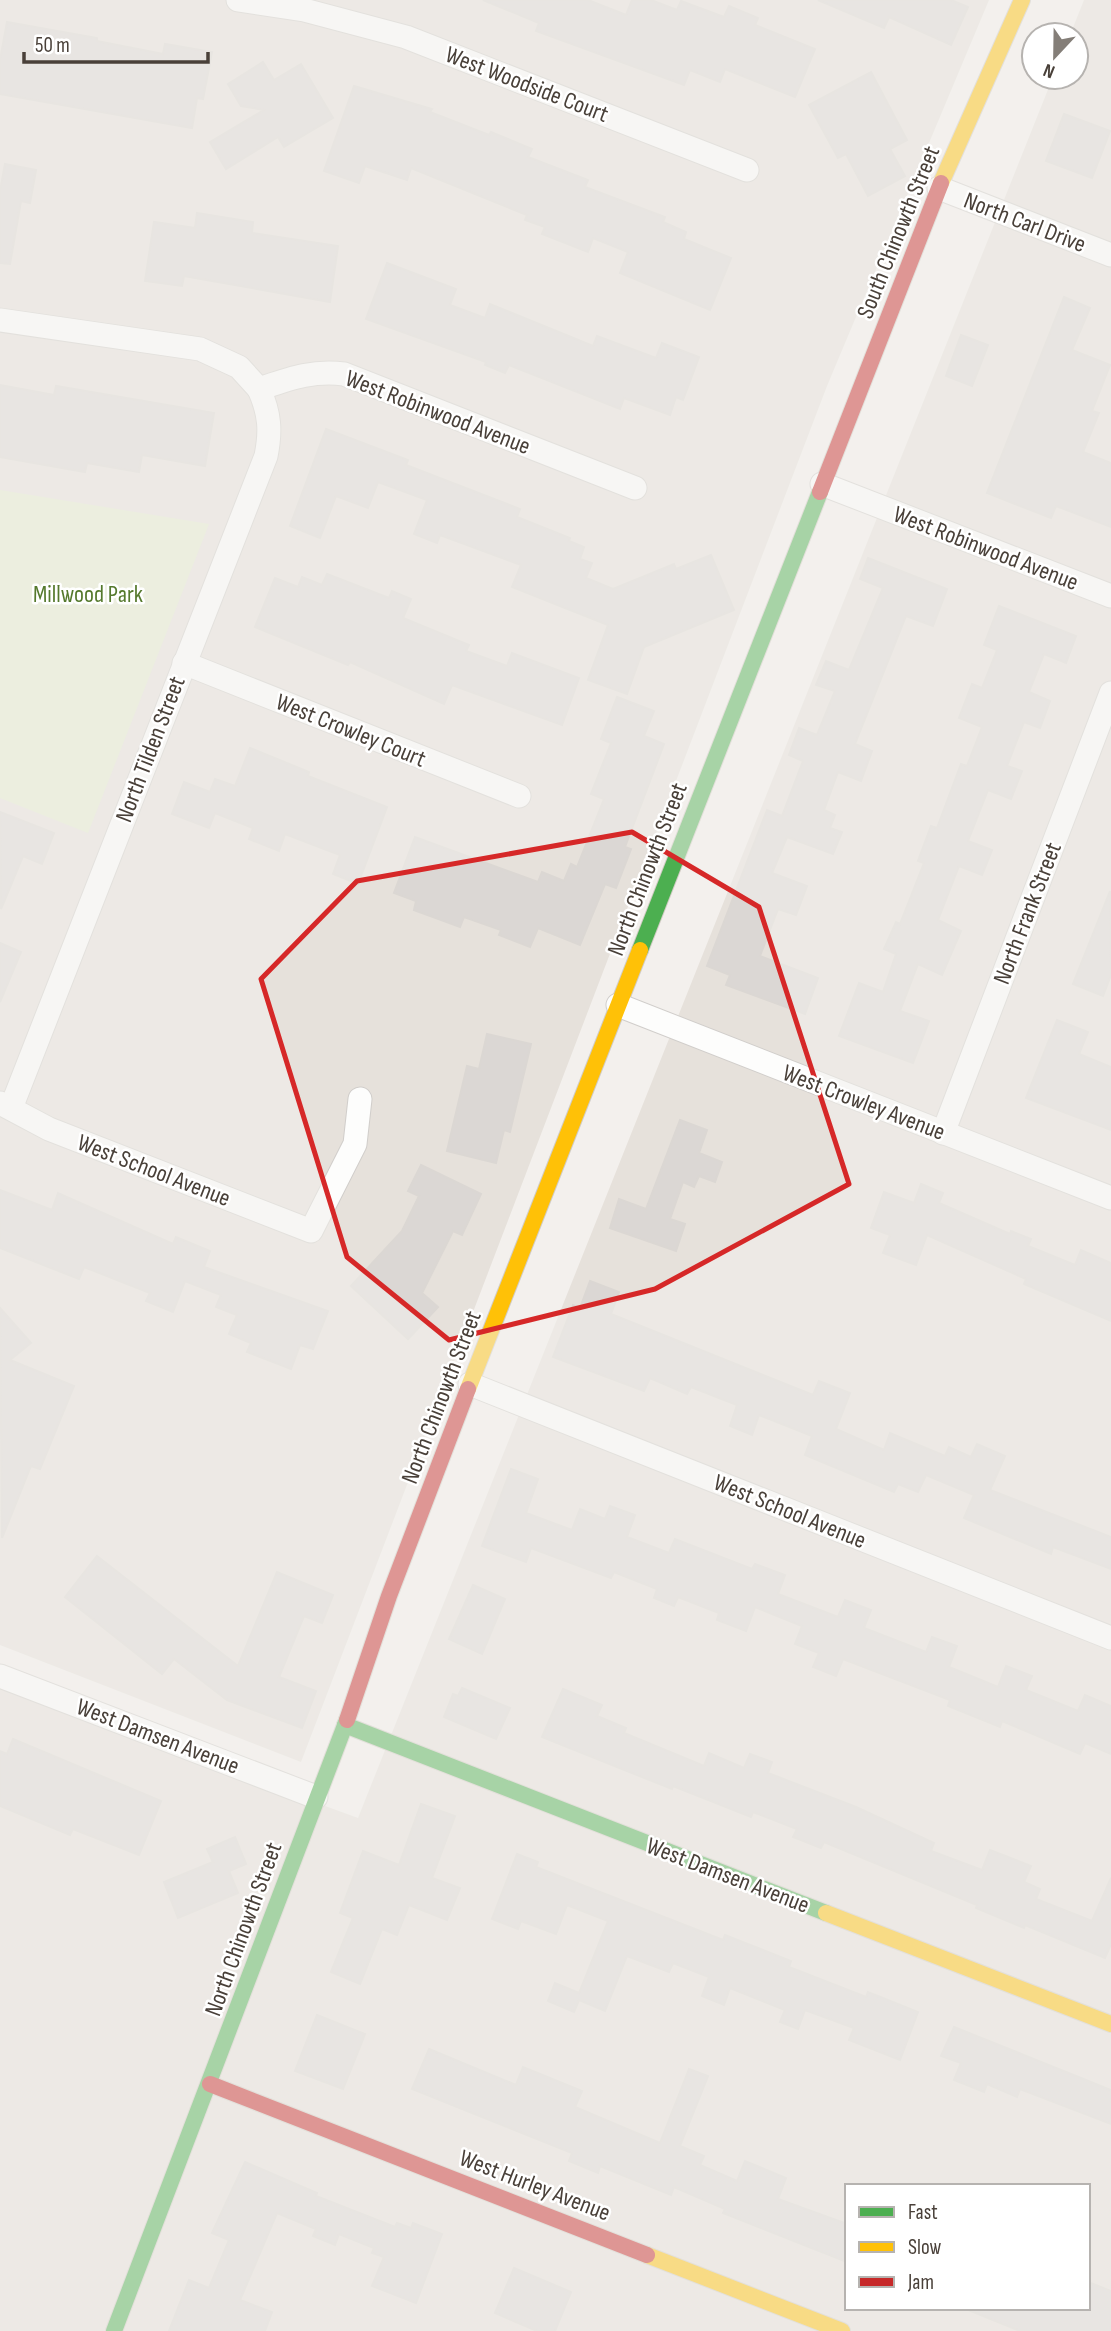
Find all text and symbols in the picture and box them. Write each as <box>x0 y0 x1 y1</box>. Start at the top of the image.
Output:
scale bar <box>24 21 208 65</box>
north arrow <box>1020 21 1090 91</box>
text: 50 m <box>35 33 70 58</box>
street label: West Woodside Court <box>441 40 612 129</box>
text: N <box>1040 58 1058 83</box>
street label: South Chinowth Street <box>851 142 946 323</box>
street label: North Carl Drive <box>960 186 1090 259</box>
street label: West Robinwood Avenue <box>341 364 534 461</box>
street label: West Robinwood Avenue <box>889 500 1082 597</box>
park label: Millwood Park <box>33 580 143 609</box>
street label: North Tilden Street <box>109 672 192 826</box>
street label: West Crowley Court <box>272 687 430 774</box>
street label: North Chinowth Street <box>601 779 694 960</box>
street label: North Frank Street <box>987 838 1068 988</box>
street label: West Crowley Avenue <box>778 1058 949 1147</box>
street label: West School Avenue <box>73 1128 234 1213</box>
street label: North Chinowth Street <box>395 1307 488 1488</box>
street label: West School Avenue <box>709 1468 870 1555</box>
street label: West Damsen Avenue <box>72 1692 243 1781</box>
street label: West Damsen Avenue <box>642 1831 813 1920</box>
street label: North Chinowth Street <box>199 1838 288 2020</box>
street label: West Hurley Avenue <box>455 2143 614 2228</box>
legend <box>845 2184 1090 2310</box>
text: Fast <box>908 2200 938 2225</box>
text: Slow <box>908 2235 942 2260</box>
text: Jam <box>907 2270 934 2295</box>

